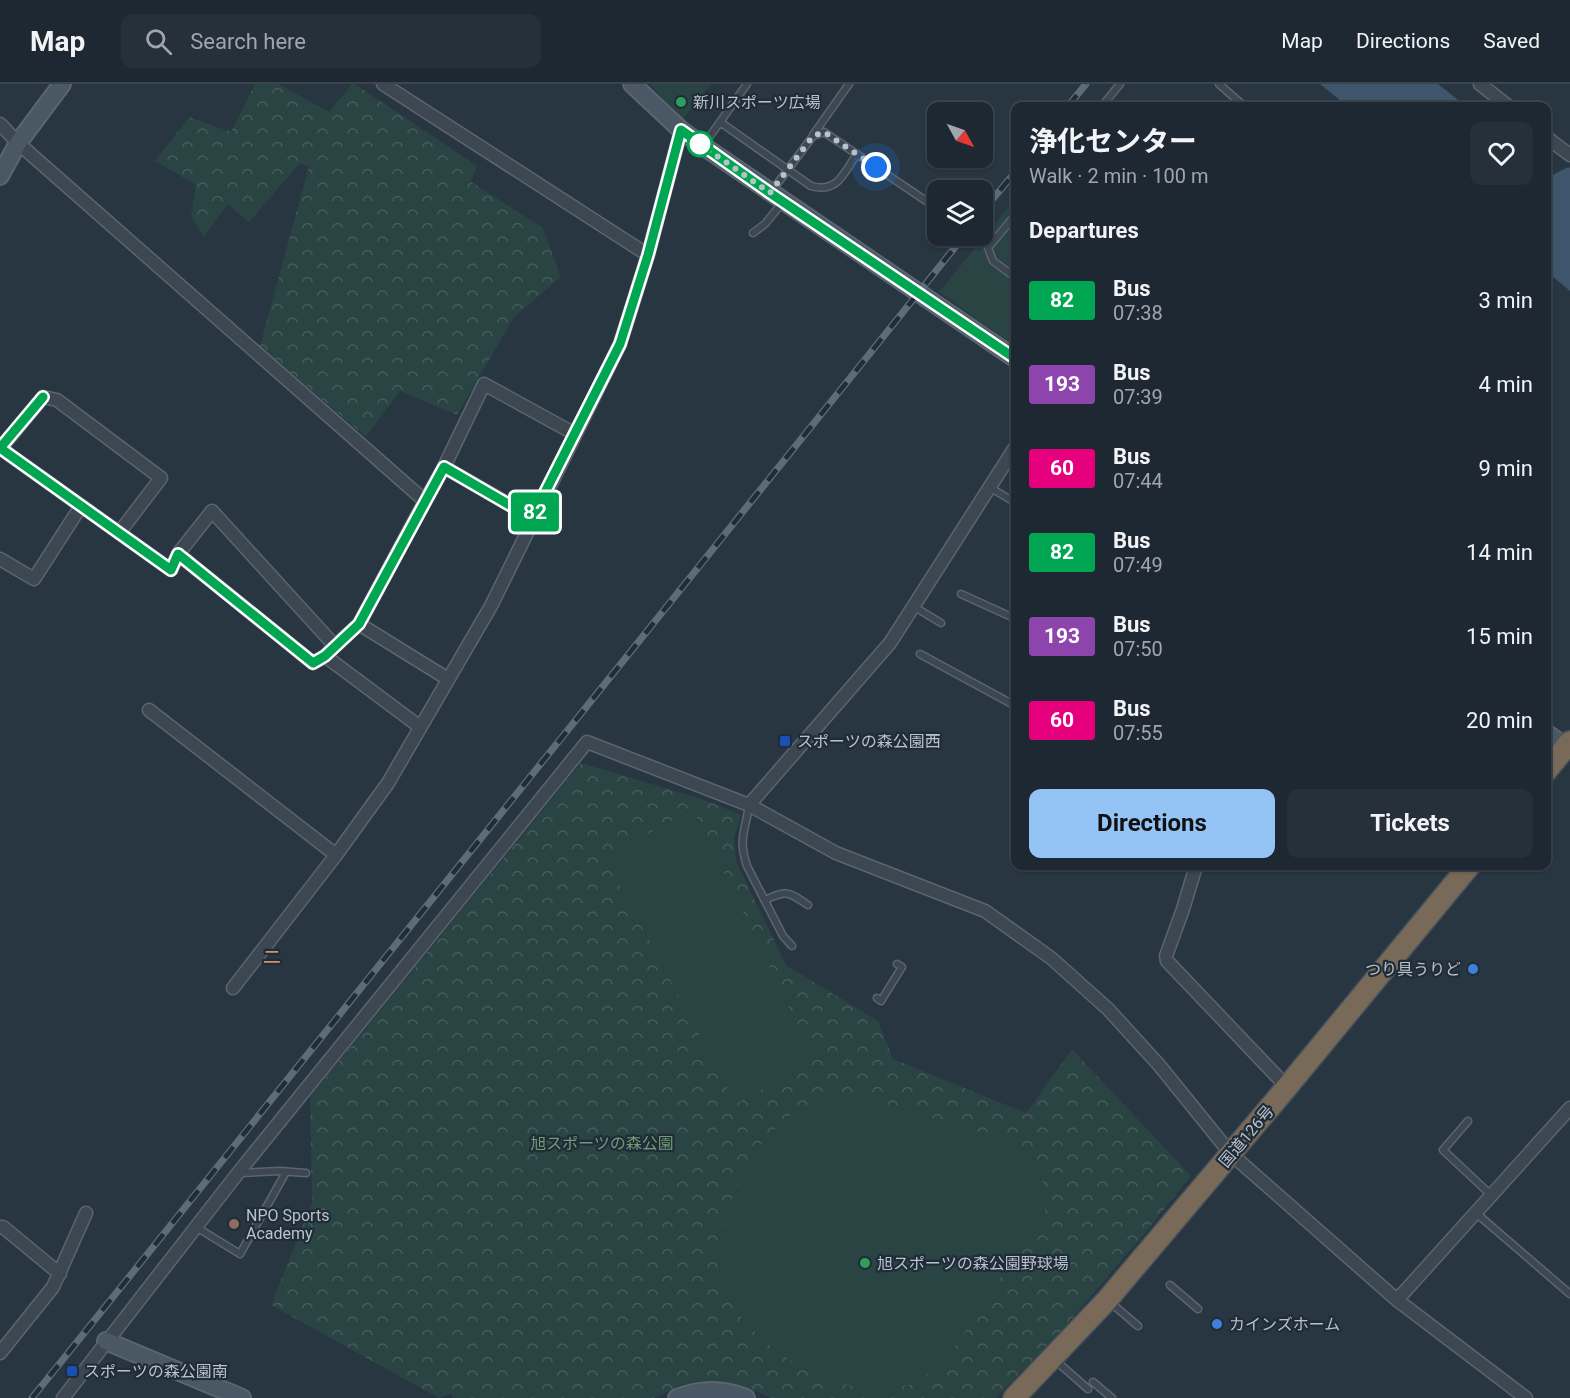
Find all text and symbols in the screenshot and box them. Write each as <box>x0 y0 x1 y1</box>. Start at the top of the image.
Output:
search box <box>121 14 541 68</box>
text: Map <box>30 25 85 58</box>
icon: search <box>142 25 175 58</box>
text: Search here <box>190 29 306 54</box>
text: Map <box>1281 29 1323 53</box>
text: Directions <box>1356 29 1450 53</box>
text: Saved <box>1483 29 1540 53</box>
place label: 新川スポーツ広場 <box>693 93 821 112</box>
marker: 新川スポーツ広場 <box>674 95 688 109</box>
north arrow <box>927 102 993 168</box>
map controls <box>927 102 993 246</box>
button: heart <box>1470 122 1533 185</box>
text: 浄化センター <box>1029 125 1197 158</box>
unlabelled marker <box>687 131 713 157</box>
your location <box>861 152 891 182</box>
text: Walk · 2 min · 100 m <box>1029 164 1208 188</box>
button: layers <box>927 180 993 246</box>
text: Departures <box>1029 218 1139 243</box>
text: Bus <box>1113 276 1151 301</box>
text: 82 <box>1050 288 1074 312</box>
text: 3 min <box>1478 288 1533 313</box>
text: 07:38 <box>1113 301 1163 325</box>
text: Bus <box>1113 360 1151 385</box>
text: 193 <box>1044 372 1080 396</box>
text: 4 min <box>1478 372 1533 397</box>
text: 07:39 <box>1113 385 1163 409</box>
text: Bus <box>1113 444 1151 469</box>
text: 60 <box>1050 456 1074 480</box>
text: 9 min <box>1478 456 1533 481</box>
text: 07:44 <box>1113 469 1163 493</box>
line badge: 82 <box>508 492 562 532</box>
text: 82 <box>523 500 547 524</box>
text: Bus <box>1113 528 1151 553</box>
text: 82 <box>1050 540 1074 564</box>
text: 14 min <box>1466 540 1533 565</box>
text: 07:49 <box>1113 553 1163 577</box>
text: Bus <box>1113 612 1151 637</box>
text: 193 <box>1044 624 1080 648</box>
text: 15 min <box>1466 624 1533 649</box>
text: 07:50 <box>1113 637 1163 661</box>
text: Bus <box>1113 696 1151 721</box>
text: 60 <box>1050 708 1074 732</box>
text: 20 min <box>1466 708 1533 733</box>
text: 07:55 <box>1113 721 1163 745</box>
place label: スポーツの森公園西 <box>797 732 941 751</box>
marker: スポーツの森公園西 <box>778 734 792 748</box>
button: Directions <box>1029 789 1275 858</box>
button: Tickets <box>1287 789 1533 858</box>
district label: ニ <box>262 945 282 969</box>
place label: つり具うりど <box>1365 960 1461 979</box>
marker: つり具うりど <box>1466 962 1480 976</box>
street label: 国道126号 <box>1215 1101 1278 1171</box>
park label: 旭スポーツの森公園 <box>530 1134 674 1153</box>
place label: NPO Sports Academy <box>246 1206 329 1243</box>
marker: NPO Sports Academy <box>227 1217 241 1231</box>
place label: 旭スポーツの森公園野球場 <box>877 1254 1069 1273</box>
marker: 旭スポーツの森公園野球場 <box>858 1256 872 1270</box>
place label: カインズホーム <box>1229 1315 1340 1334</box>
marker: カインズホーム <box>1210 1317 1224 1331</box>
place label: スポーツの森公園南 <box>84 1362 228 1381</box>
marker: スポーツの森公園南 <box>65 1364 79 1378</box>

